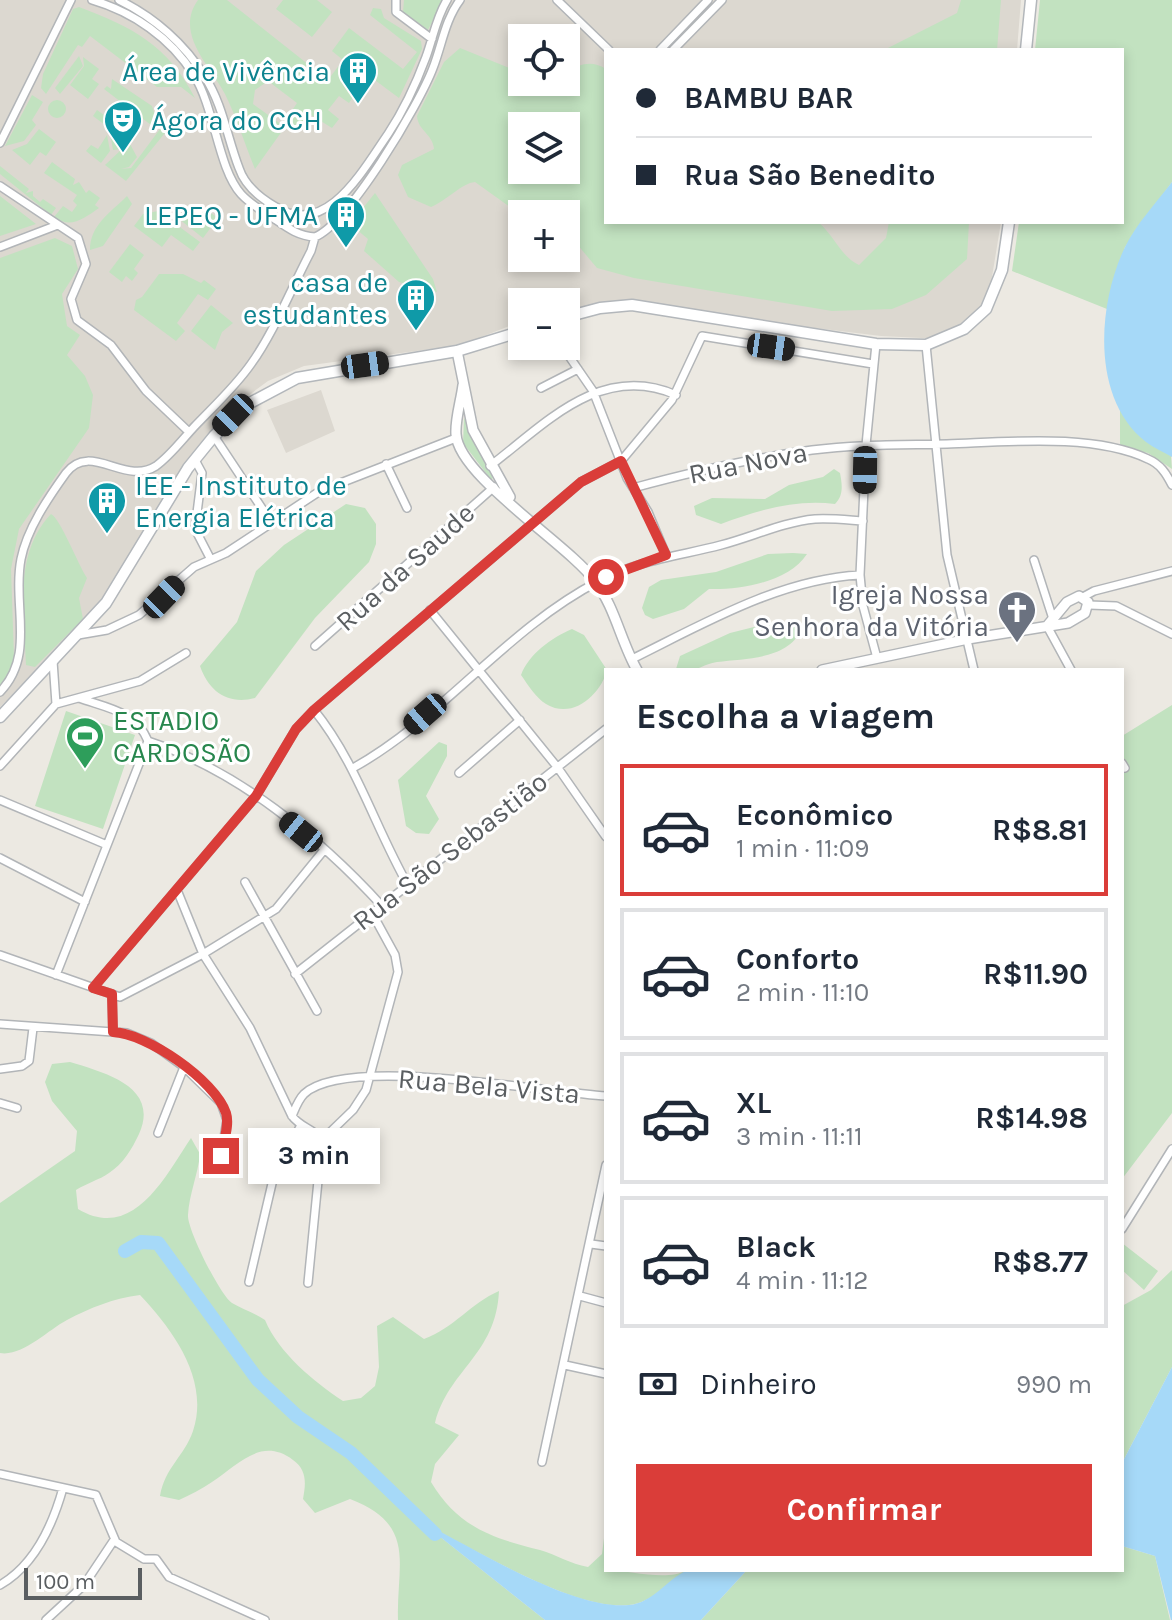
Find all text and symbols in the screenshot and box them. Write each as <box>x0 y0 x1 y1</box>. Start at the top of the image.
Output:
map controls <box>508 24 580 360</box>
button: locate <box>508 24 580 96</box>
building icon: Área de Vivência <box>337 50 379 105</box>
place label: Área de Vivência <box>122 54 330 88</box>
text: BAMBU BAR <box>684 80 854 116</box>
theatre icon: Ágora do CCH <box>102 99 144 154</box>
place label: Ágora do CCH <box>151 103 322 137</box>
button: layers <box>508 112 580 184</box>
text: Rua São Benedito <box>684 157 936 193</box>
building icon: LEPEQ - UFMA <box>325 194 367 249</box>
place label: LEPEQ - UFMA <box>144 199 318 232</box>
button: + <box>508 200 580 272</box>
place label: casa de estudantes <box>243 266 388 331</box>
building icon: casa de estudantes <box>395 277 437 332</box>
button: − <box>508 288 580 360</box>
car <box>746 332 796 362</box>
car <box>340 350 390 380</box>
car <box>208 389 258 441</box>
street label: Rua Nova <box>686 435 810 491</box>
car <box>853 446 877 494</box>
place label: IEE - Instituto de Energia Elétrica <box>135 469 347 534</box>
building icon: IEE - Instituto de Energia Elétrica <box>86 480 128 535</box>
street label: Rua da Saude <box>329 496 481 638</box>
route start <box>588 559 624 595</box>
car <box>139 571 189 623</box>
place label: Igreja Nossa Senhora da Vitória <box>754 578 989 643</box>
church icon: Igreja Nossa Senhora da Vitória <box>996 589 1038 644</box>
car <box>399 689 451 739</box>
text: Escolha a viagem <box>636 695 935 737</box>
place label: ESTADIO CARDOSÃO <box>113 704 251 769</box>
sports icon: ESTADIO CARDOSÃO <box>64 715 106 770</box>
street label: Rua São Sebastião <box>346 765 554 937</box>
icon: car <box>640 794 712 866</box>
text: Econômico <box>736 797 893 833</box>
car <box>275 808 327 856</box>
text: R$8.81 <box>992 812 1088 848</box>
text: 1 min · 11:09 <box>736 833 869 864</box>
icon: car <box>640 938 712 1010</box>
text: Conforto <box>736 941 859 977</box>
text: R$11.90 <box>983 956 1088 992</box>
text: 2 min · 11:10 <box>736 977 869 1008</box>
street label: Rua Bela Vista <box>397 1062 581 1110</box>
icon: car <box>640 1082 712 1154</box>
text: XL <box>736 1085 771 1121</box>
text: R$14.98 <box>975 1100 1088 1136</box>
text: 3 min · 11:11 <box>736 1121 863 1152</box>
callout: 3 min <box>249 1128 381 1184</box>
route end <box>203 1138 239 1174</box>
text: 3 min <box>278 1140 350 1171</box>
icon: car <box>640 1226 712 1298</box>
text: Black <box>736 1229 816 1265</box>
text: R$8.77 <box>992 1244 1088 1280</box>
text: 4 min · 11:12 <box>736 1265 868 1296</box>
icon: cash <box>636 1362 680 1406</box>
text: Dinheiro <box>700 1366 817 1402</box>
text: 990 m <box>1016 1369 1092 1400</box>
button: Confirmar <box>636 1464 1092 1556</box>
scale bar <box>24 1564 142 1600</box>
text: 100 m <box>36 1569 95 1595</box>

